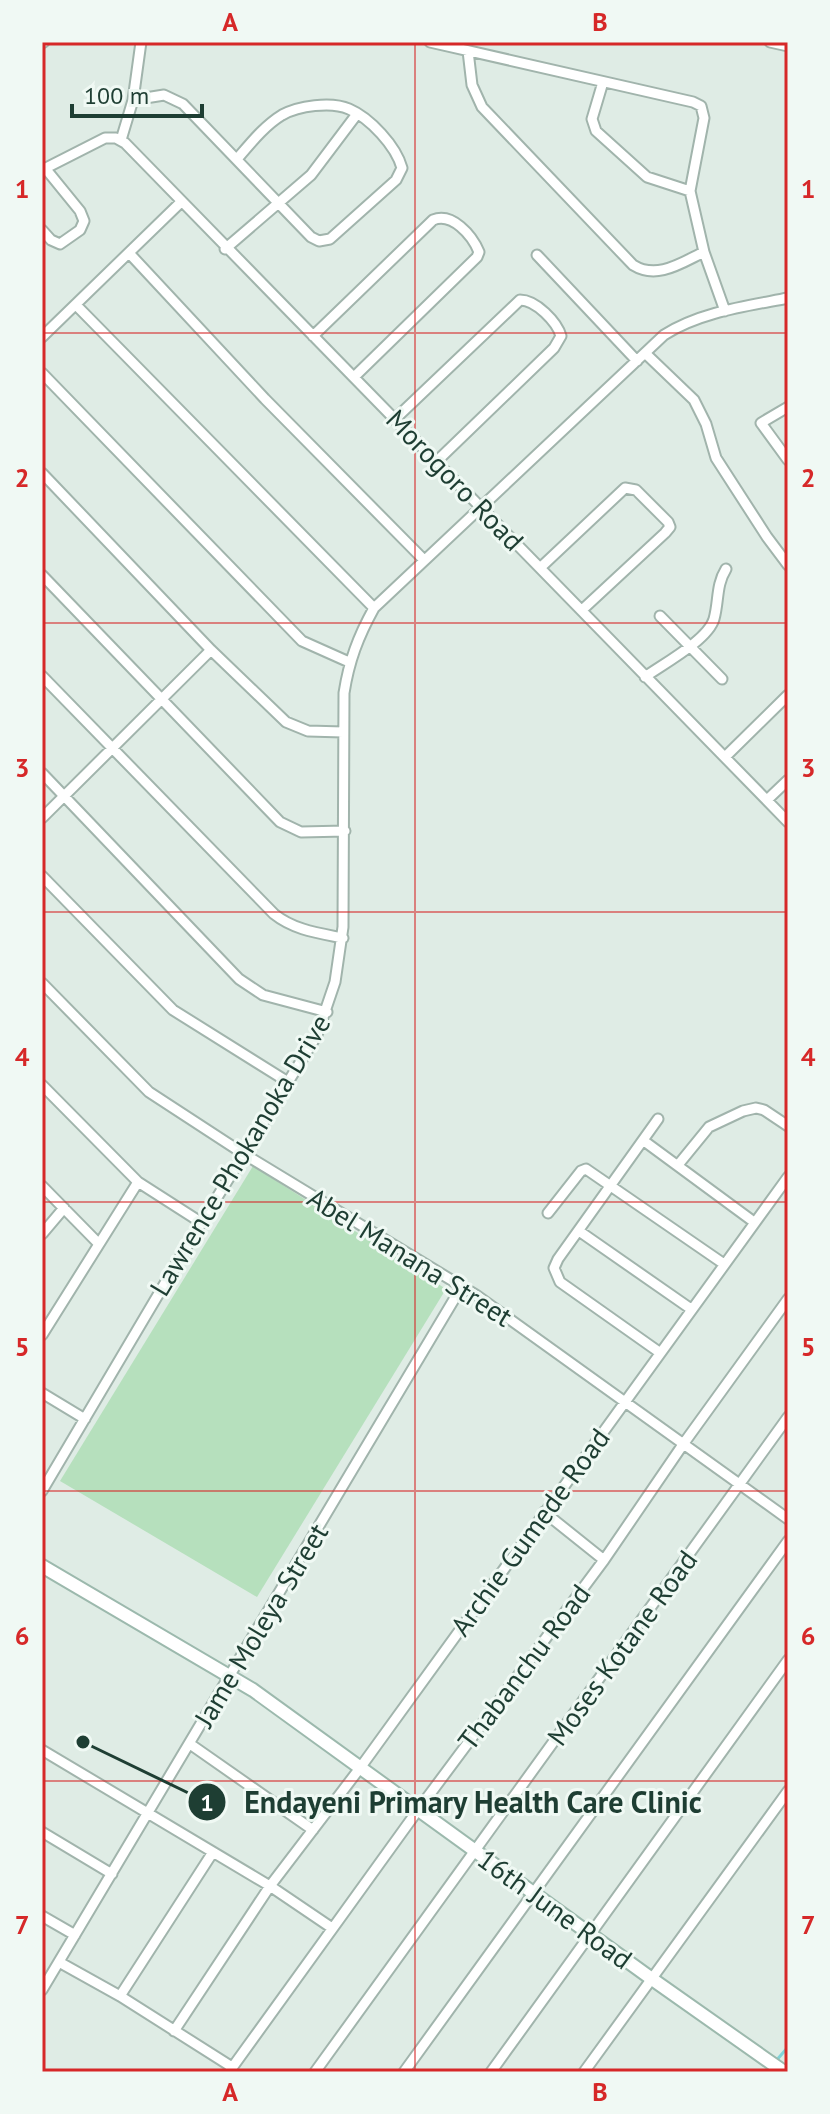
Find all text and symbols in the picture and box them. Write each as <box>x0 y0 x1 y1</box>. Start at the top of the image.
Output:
text: A <box>222 5 238 38</box>
text: B <box>592 5 608 38</box>
scale bar <box>72 68 202 118</box>
text: 100 m <box>84 80 149 111</box>
text: 1 <box>15 172 29 205</box>
text: 1 <box>801 172 815 205</box>
street label: Morogoro Road <box>378 401 532 558</box>
text: 2 <box>15 461 29 494</box>
text: 2 <box>801 461 815 494</box>
text: 3 <box>15 751 29 784</box>
text: 3 <box>801 751 815 784</box>
street label: Lawrence Phokanoka Drive <box>141 1007 338 1302</box>
text: 4 <box>15 1040 30 1073</box>
text: 4 <box>801 1040 816 1073</box>
street label: Abel Manana Street <box>301 1179 520 1335</box>
text: 5 <box>15 1330 29 1363</box>
text: 5 <box>801 1330 815 1363</box>
street label: Archie Gumede Road <box>442 1420 618 1643</box>
street label: Jame Moleya Street <box>185 1516 336 1734</box>
street label: Moses Kotane Road <box>538 1543 705 1753</box>
street label: Thabanchu Road <box>449 1576 598 1757</box>
text: 6 <box>15 1619 29 1652</box>
text: 6 <box>801 1619 815 1652</box>
callout: Endayeni Primary Health Care Clinic <box>187 1775 719 1829</box>
text: Endayeni Primary Health Care Clinic <box>244 1782 702 1821</box>
text: 1 <box>200 1787 214 1818</box>
street label: 16th June Road <box>471 1840 640 1977</box>
text: 7 <box>15 1908 29 1941</box>
text: 7 <box>801 1908 815 1941</box>
text: A <box>222 2075 238 2108</box>
text: B <box>592 2075 608 2108</box>

